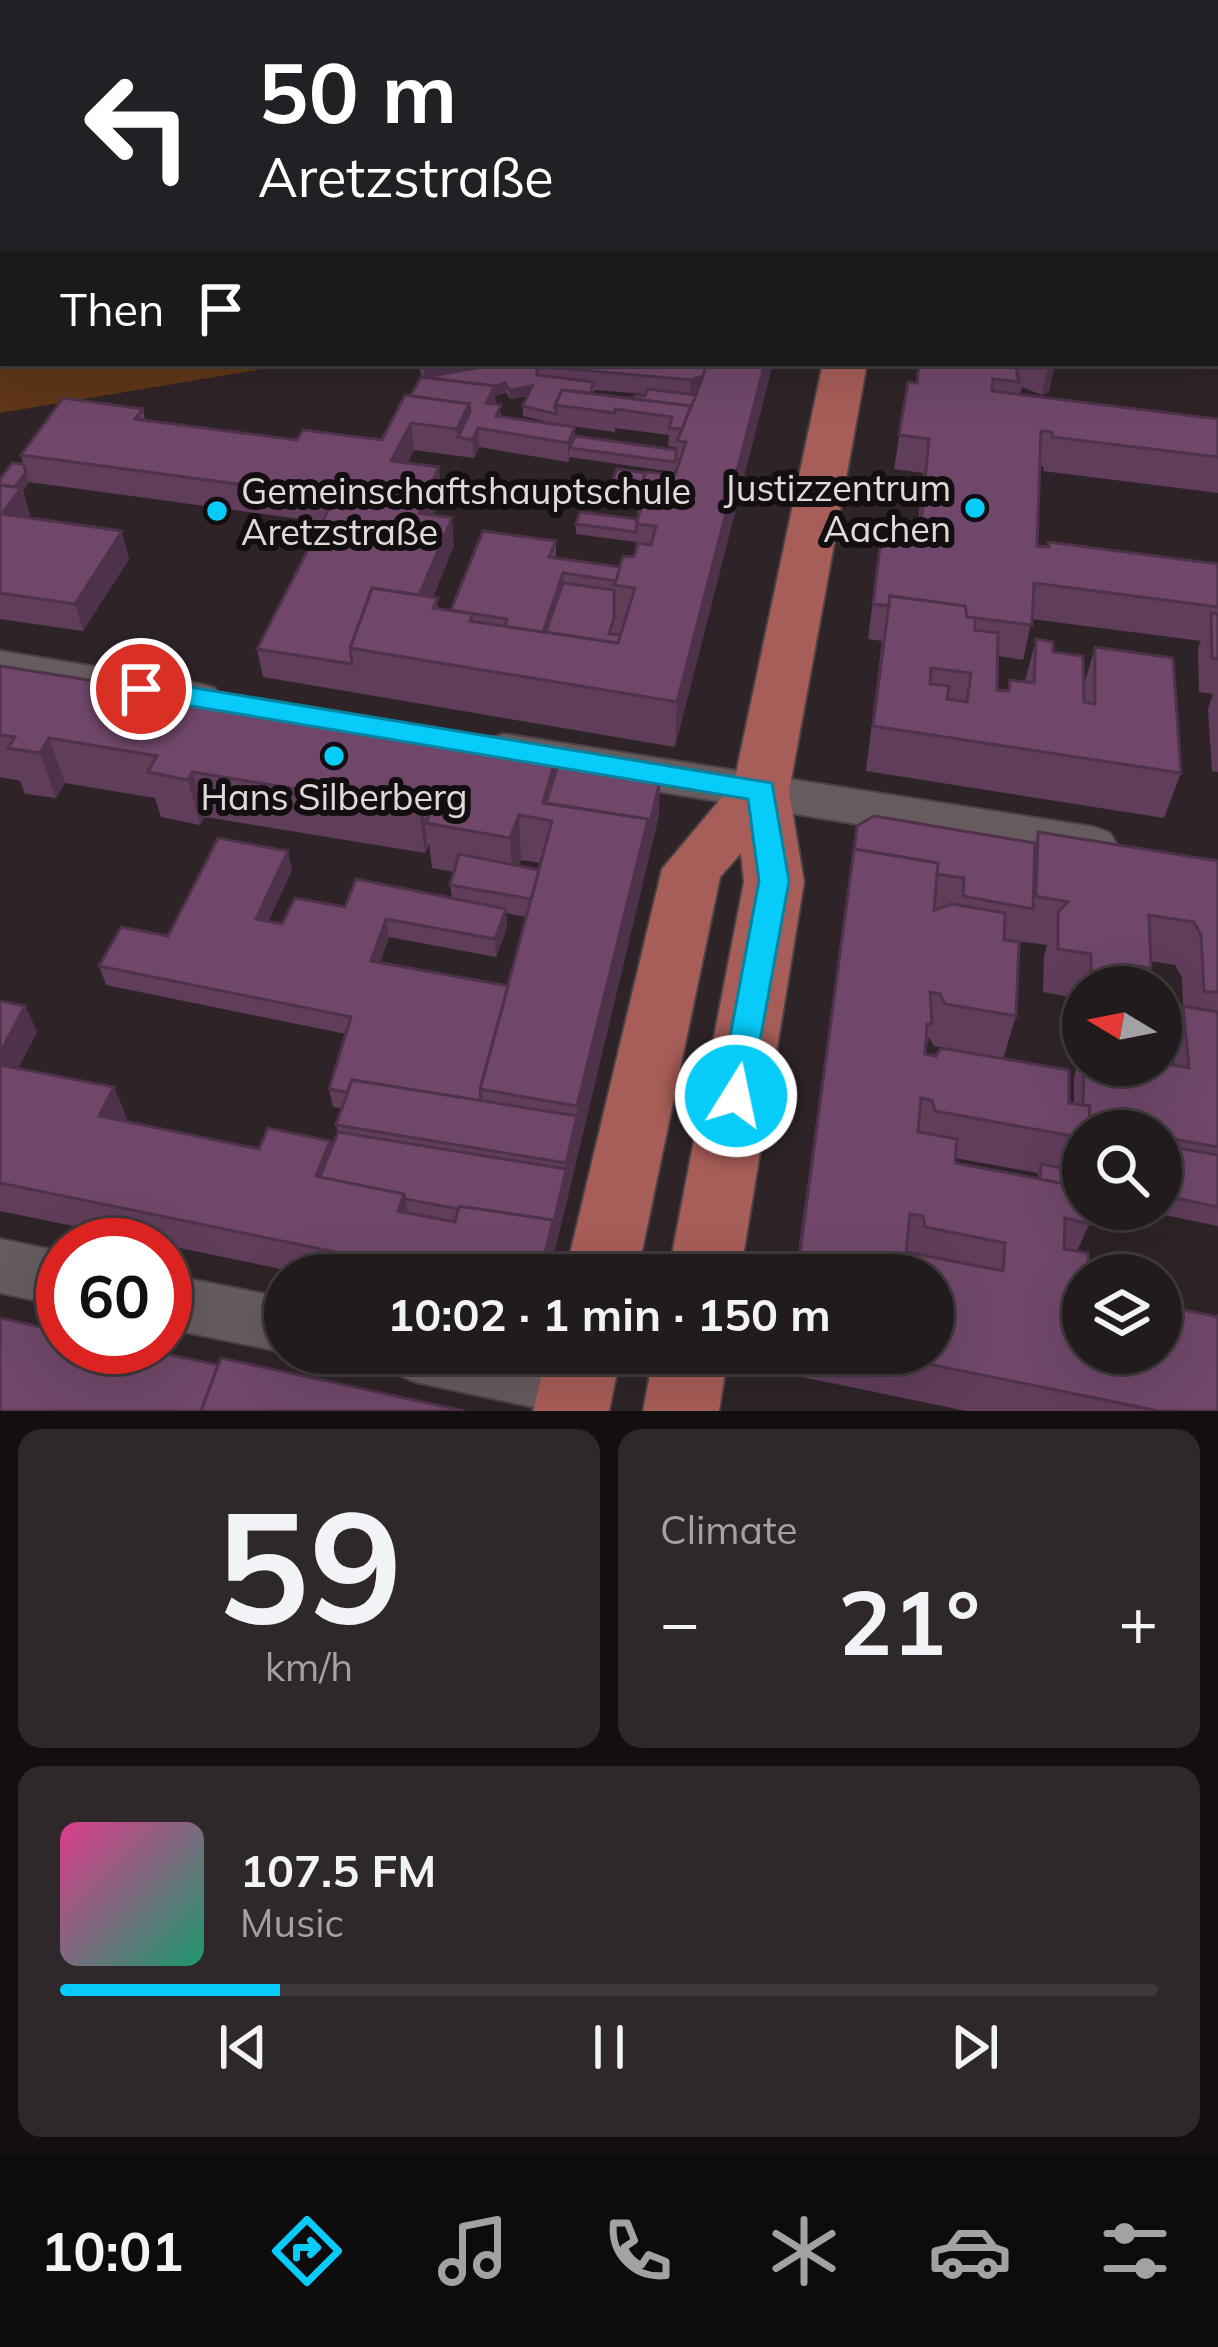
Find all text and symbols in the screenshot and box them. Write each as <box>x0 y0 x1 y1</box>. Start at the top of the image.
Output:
text: 50 m <box>258 39 457 144</box>
icon: left <box>60 48 216 204</box>
text: Aretzstraße <box>258 143 554 211</box>
icon: arrive <box>188 276 254 342</box>
text: Then <box>60 281 164 337</box>
place label: Justizzentrum Aachen <box>724 465 951 551</box>
place label: Gemeinschaftshauptschule Aretzstraße <box>241 468 691 554</box>
marker: Justizzentrum Aachen <box>962 495 988 521</box>
marker: Gemeinschaftshauptschule Aretzstraße <box>204 498 230 524</box>
pin <box>90 638 192 740</box>
icon: arrive <box>108 656 174 722</box>
marker: Hans Silberberg <box>321 743 347 769</box>
place label: Hans Silberberg <box>200 774 468 819</box>
north arrow <box>1062 966 1182 1086</box>
map controls <box>1062 966 1182 1374</box>
position arrow <box>673 1033 799 1159</box>
button: search <box>1062 1110 1182 1230</box>
speed limit sign: 60 <box>36 1218 192 1374</box>
button: layers <box>1062 1254 1182 1374</box>
text: 10:02 · 1 min · 150 m <box>387 1286 831 1342</box>
text: 59 <box>215 1466 403 1662</box>
text: Climate <box>660 1505 798 1554</box>
text: 21° <box>838 1565 980 1678</box>
text: − <box>660 1580 700 1663</box>
text: + <box>1118 1580 1158 1663</box>
text: km/h <box>265 1642 353 1691</box>
text: 107.5 FM <box>240 1842 436 1898</box>
text: Music <box>240 1898 344 1947</box>
icon: previous <box>210 2014 276 2080</box>
icon: pause <box>576 2014 642 2080</box>
icon: next <box>942 2014 1008 2080</box>
icon: directions <box>265 2209 349 2293</box>
icon: music <box>431 2209 515 2293</box>
icon: phone <box>596 2209 680 2293</box>
icon: climate <box>762 2209 846 2293</box>
icon: car <box>928 2209 1012 2293</box>
icon: filters <box>1093 2209 1177 2293</box>
text: 10:01 <box>41 2217 184 2285</box>

